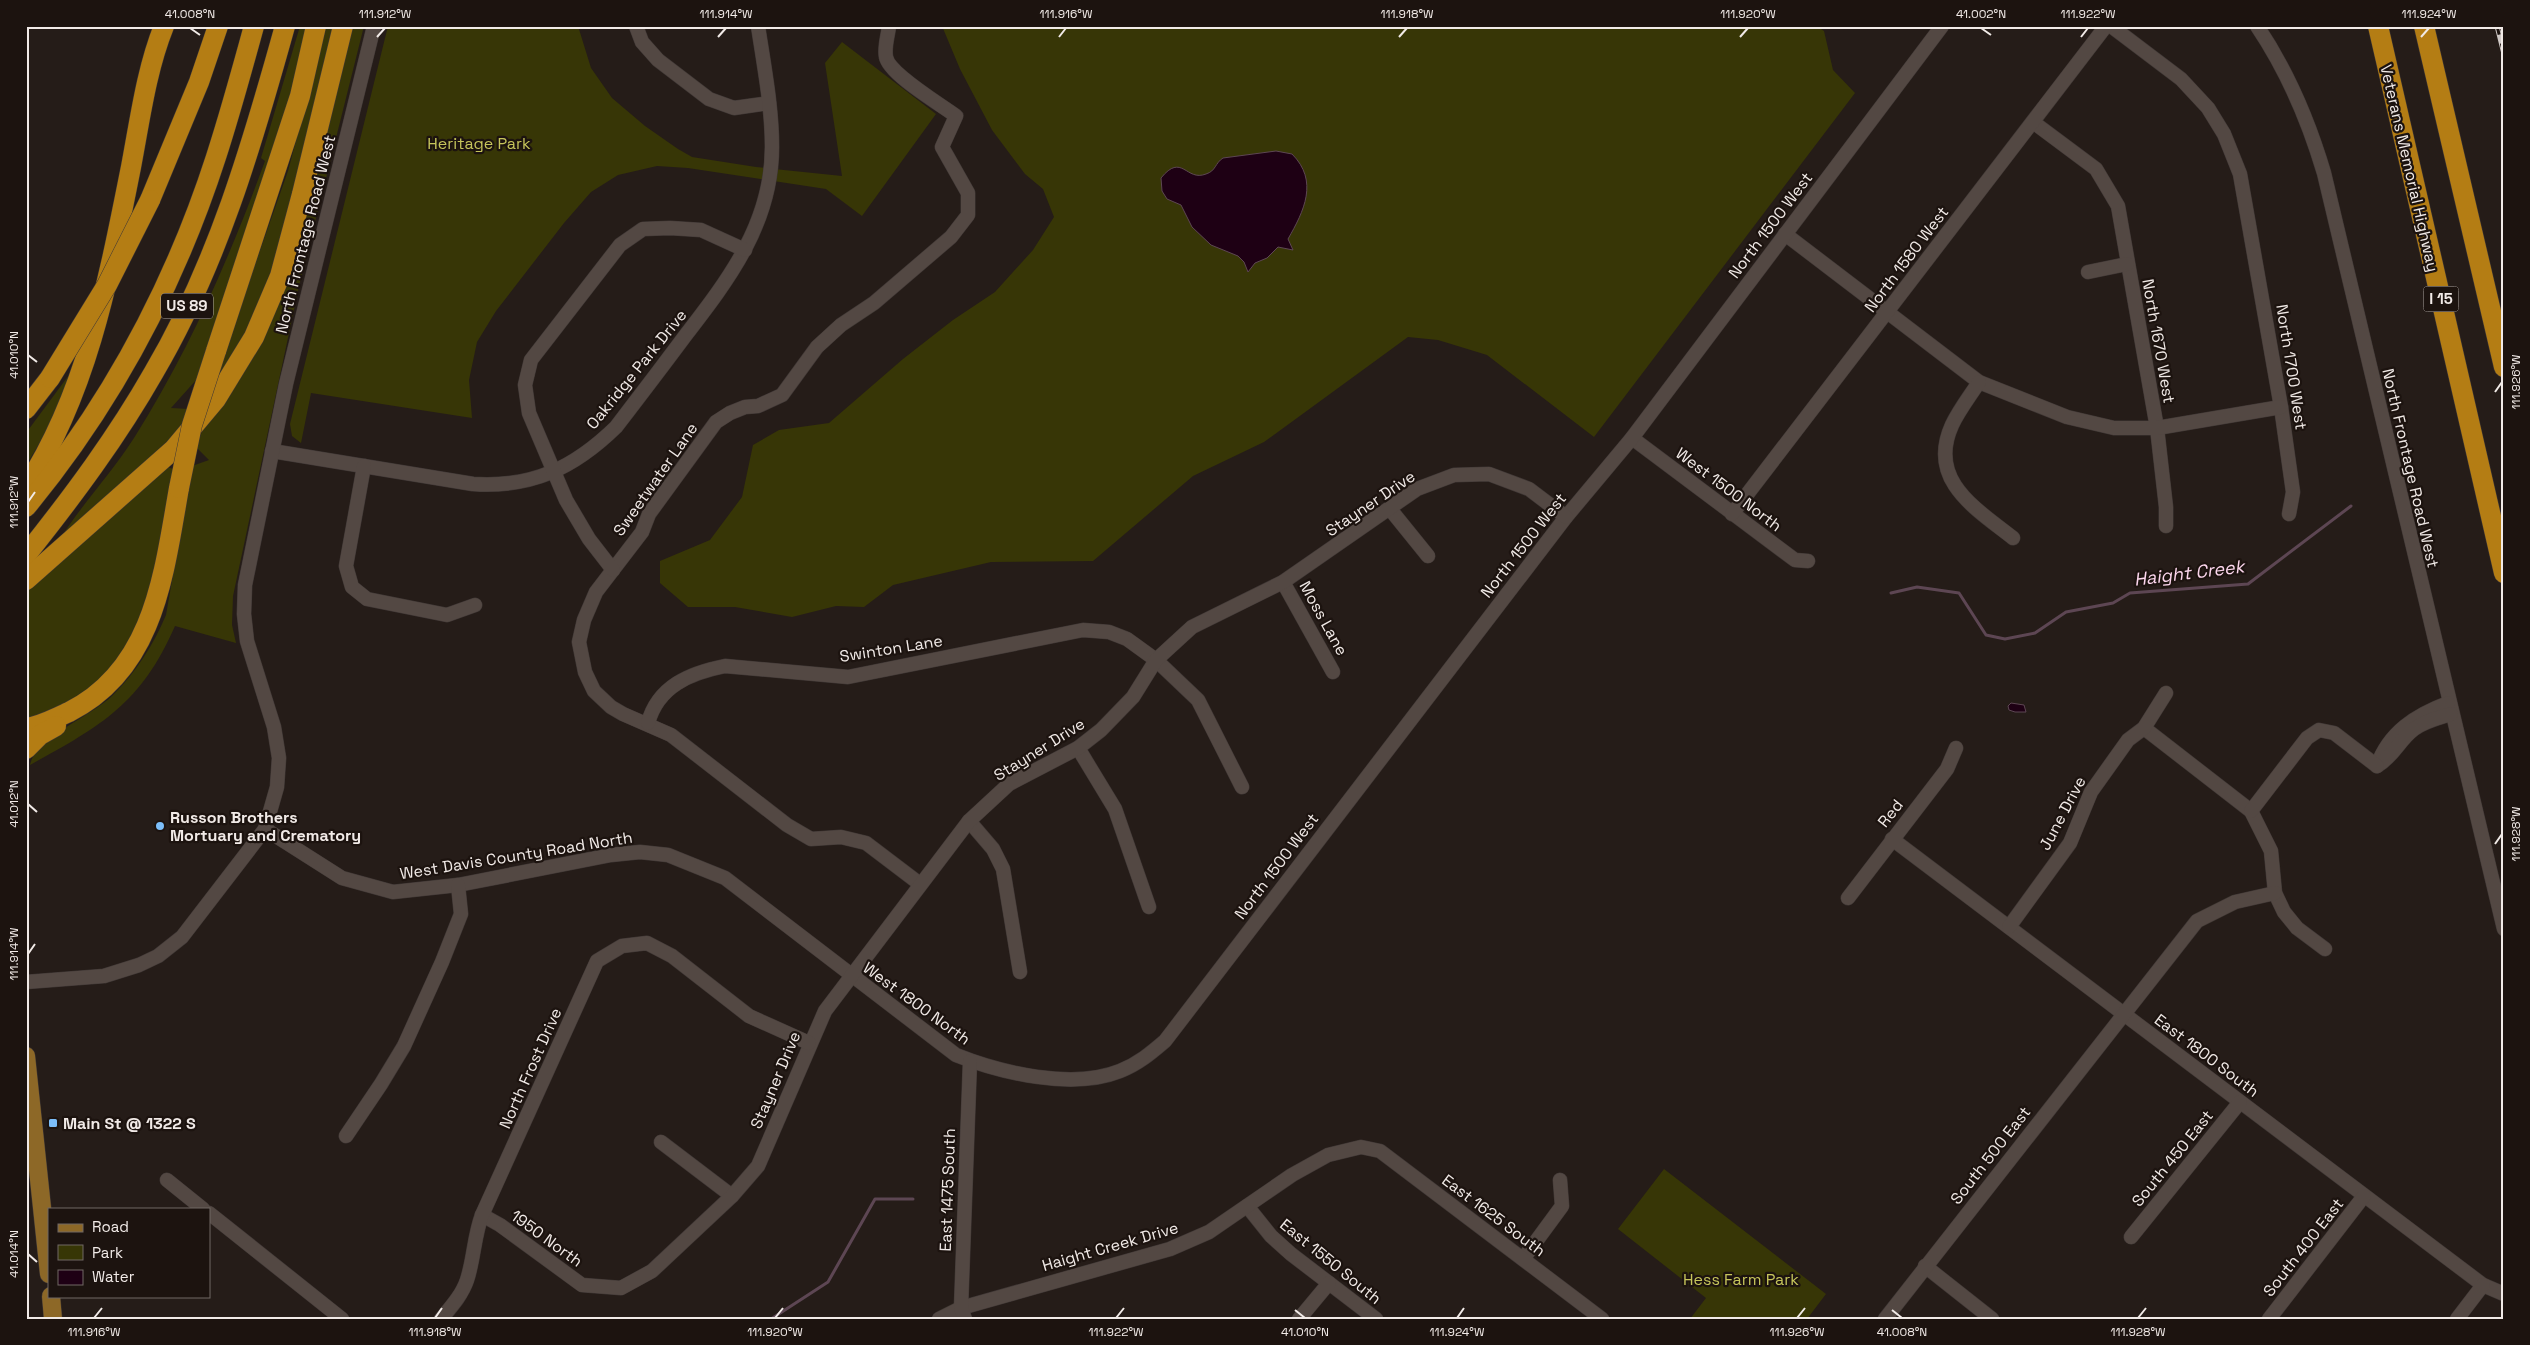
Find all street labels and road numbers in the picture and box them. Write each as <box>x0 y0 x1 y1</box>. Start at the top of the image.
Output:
street label: Veterans Memorial Highway <box>2375 62 2444 274</box>
street label: North Frontage Road West <box>271 133 340 336</box>
street label: North 1500 West <box>1724 168 1817 283</box>
street label: North 1580 West <box>1860 202 1953 316</box>
street label: North 1670 West <box>2137 277 2180 405</box>
road number: I 15 <box>2424 286 2458 312</box>
road number: US 89 <box>161 294 213 318</box>
street label: North 1700 West <box>2271 303 2312 431</box>
street label: Oakridge Park Drive <box>582 305 691 434</box>
street label: North Frontage Road West <box>2377 366 2444 570</box>
street label: Sweetwater Lane <box>608 418 702 540</box>
street label: West 1500 North <box>1671 443 1786 536</box>
street label: Stayner Drive <box>1321 466 1419 541</box>
street label: North 1500 West <box>1476 489 1571 602</box>
street label: Moss Lane <box>1295 577 1353 659</box>
street label: Swinton Lane <box>838 630 944 667</box>
street label: Stayner Drive <box>990 713 1089 786</box>
street label: June Drive <box>2034 773 2091 854</box>
street label: Red <box>1873 795 1908 832</box>
street label: North 1500 West <box>1230 809 1323 924</box>
street label: West Davis County Road North <box>398 827 634 884</box>
street label: West 1800 North <box>859 957 975 1050</box>
street label: North Frost Drive <box>494 1004 567 1132</box>
street label: East 1800 South <box>2150 1009 2263 1102</box>
street label: Stayner Drive <box>746 1028 805 1132</box>
street label: South 500 East <box>1946 1102 2035 1209</box>
street label: South 450 East <box>2127 1106 2218 1211</box>
street label: East 1475 South <box>935 1128 960 1252</box>
street label: East 1625 South <box>1438 1170 1550 1261</box>
street label: South 400 East <box>2258 1194 2348 1301</box>
street label: 1950 North <box>506 1205 587 1272</box>
street label: East 1550 South <box>1276 1214 1386 1309</box>
street label: Haight Creek Drive <box>1039 1217 1181 1276</box>

